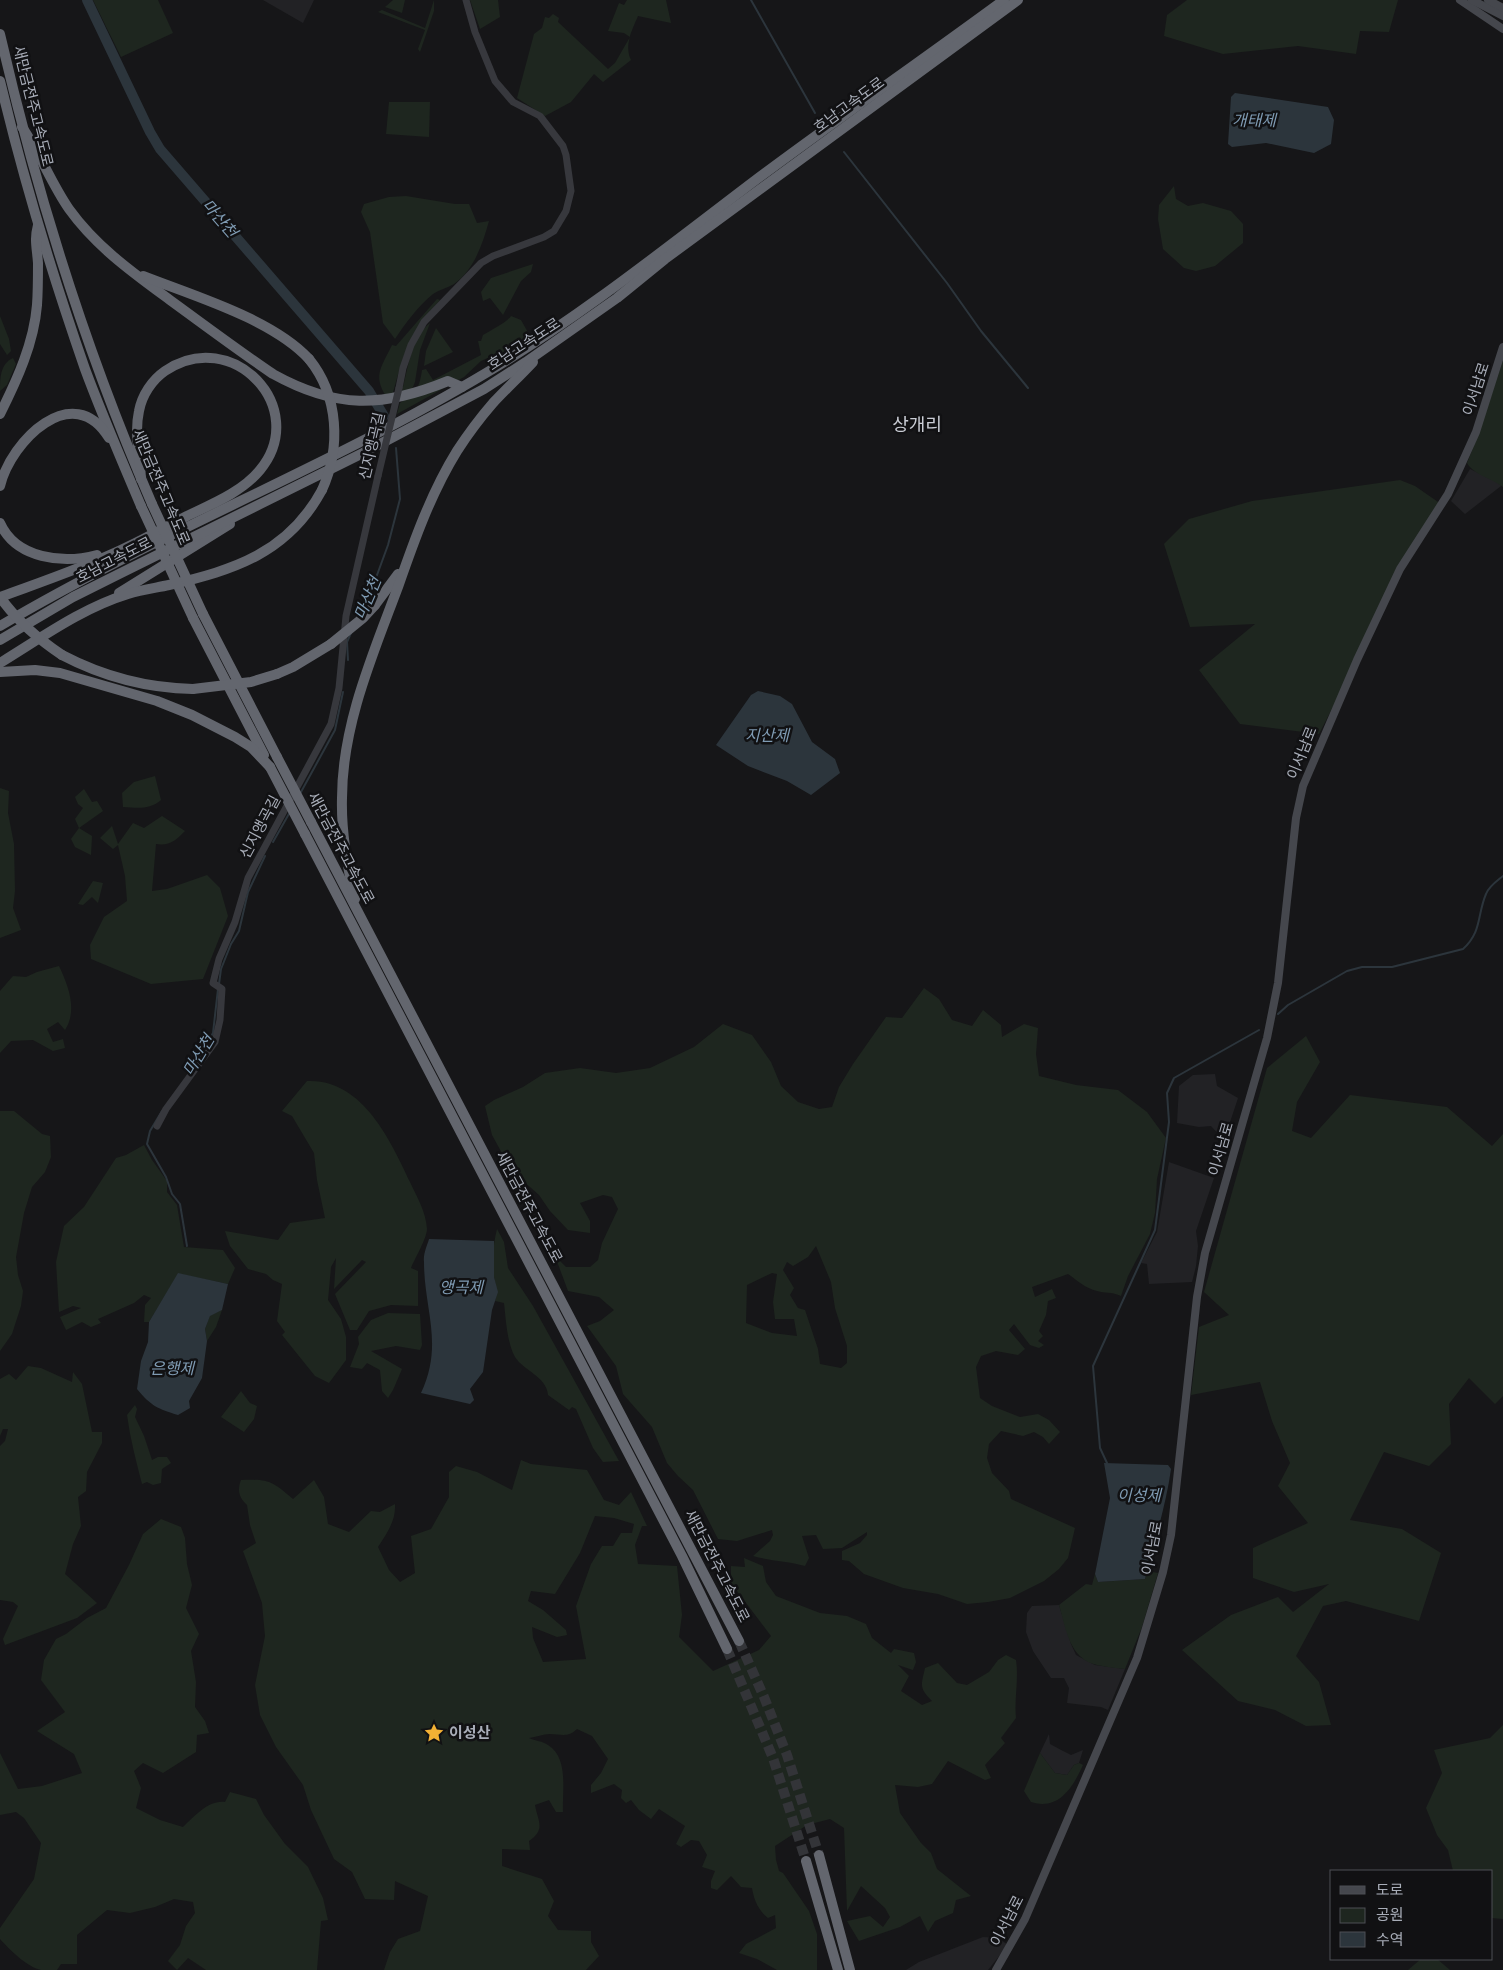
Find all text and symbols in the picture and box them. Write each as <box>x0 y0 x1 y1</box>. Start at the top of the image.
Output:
street label: 새만금전주고속도로 <box>7 43 59 169</box>
street label: 호남고속도로 <box>809 72 889 138</box>
water label: 개태제 <box>1232 109 1278 132</box>
water label: 마산천 <box>196 194 244 244</box>
street label: 호남고속도로 <box>483 312 565 376</box>
street label: 이서남로 <box>1457 359 1495 419</box>
street label: 신지앵곡길 <box>354 410 390 482</box>
district label: 상개리 <box>892 412 942 438</box>
street label: 새만금전주고속도로 <box>127 426 195 548</box>
street label: 호남고속도로 <box>72 531 156 589</box>
water label: 마산천 <box>348 571 388 623</box>
street label: 이서남로 <box>1281 723 1323 783</box>
water label: 지산제 <box>745 724 791 747</box>
street label: 새만금전주고속도로 <box>302 788 380 908</box>
street label: 신지앵곡길 <box>234 791 286 863</box>
water label: 마산천 <box>177 1028 221 1080</box>
street label: 이서남로 <box>1203 1119 1239 1179</box>
street label: 새만금전주고속도로 <box>490 1147 568 1267</box>
water label: 앵곡제 <box>439 1276 485 1299</box>
water label: 은행제 <box>150 1357 196 1380</box>
water label: 이성제 <box>1117 1484 1163 1507</box>
street label: 새만금전주고속도로 <box>679 1506 755 1626</box>
street label: 이서남로 <box>1136 1519 1168 1577</box>
place icon: 이성산 <box>423 1722 445 1744</box>
place label: 이성산 <box>449 1722 491 1744</box>
legend <box>1330 1870 1493 1960</box>
text: 도로 <box>1376 1879 1404 1901</box>
street label: 이서남로 <box>985 1891 1029 1951</box>
text: 공원 <box>1376 1904 1404 1926</box>
text: 수역 <box>1376 1929 1404 1951</box>

